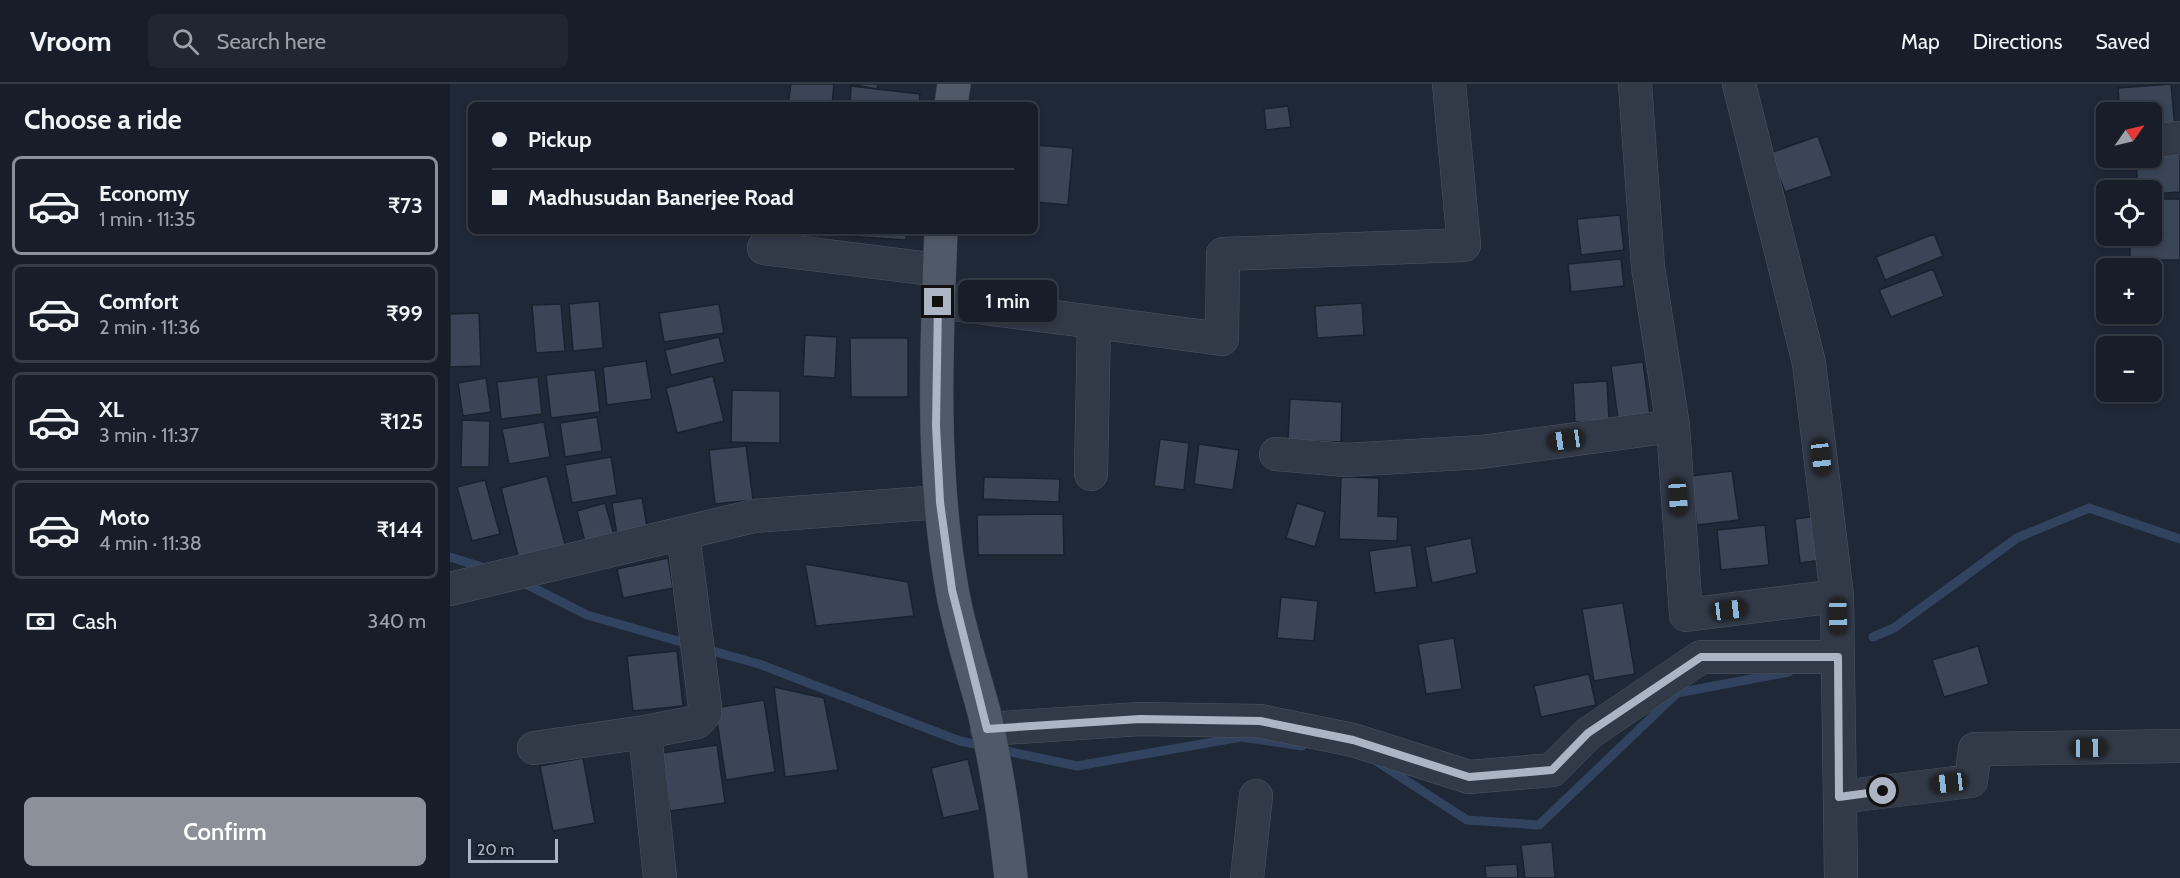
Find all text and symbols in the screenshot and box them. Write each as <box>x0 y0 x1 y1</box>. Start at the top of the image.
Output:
search box <box>148 14 568 68</box>
text: Vroom <box>30 24 112 58</box>
icon: search <box>169 25 202 58</box>
text: Search here <box>217 28 326 55</box>
text: Map <box>1901 29 1940 54</box>
text: Directions <box>1973 29 2062 54</box>
text: Saved <box>2095 29 2150 54</box>
north arrow <box>2096 102 2162 168</box>
map controls <box>2096 102 2162 402</box>
text: Choose a ride <box>24 103 182 136</box>
text: Pickup <box>528 126 592 153</box>
icon: car <box>27 179 81 233</box>
text: Economy <box>99 180 189 207</box>
button: locate <box>2096 180 2162 246</box>
text: Madhusudan Banerjee Road <box>528 184 794 211</box>
text: ₹73 <box>388 192 423 219</box>
text: 1 min · 11:35 <box>99 207 196 231</box>
button: + <box>2096 258 2162 324</box>
callout: 1 min <box>959 281 1058 323</box>
icon: car <box>27 287 81 341</box>
text: Comfort <box>99 288 178 315</box>
route end <box>924 288 951 315</box>
text: 1 min <box>985 289 1030 313</box>
text: ₹99 <box>386 300 423 327</box>
text: 2 min · 11:36 <box>99 315 200 339</box>
button: − <box>2096 336 2162 402</box>
icon: car <box>27 395 81 449</box>
text: XL <box>99 396 124 423</box>
text: ₹125 <box>380 408 423 435</box>
text: 3 min · 11:37 <box>99 423 199 447</box>
car <box>1547 429 1585 451</box>
car <box>1810 438 1832 476</box>
car <box>1668 478 1688 516</box>
icon: car <box>27 503 81 557</box>
text: Moto <box>99 504 150 531</box>
text: ₹144 <box>377 516 423 543</box>
text: 4 min · 11:38 <box>99 531 202 555</box>
car <box>1829 598 1847 634</box>
car <box>1710 599 1748 621</box>
icon: cash <box>24 605 57 638</box>
text: Cash <box>72 608 117 635</box>
text: 340 m <box>368 609 426 633</box>
car <box>2071 739 2107 757</box>
car <box>1930 772 1968 794</box>
route start <box>1869 777 1896 804</box>
button: Confirm <box>24 797 426 866</box>
scale bar <box>468 836 558 864</box>
text: 20 m <box>477 840 514 859</box>

